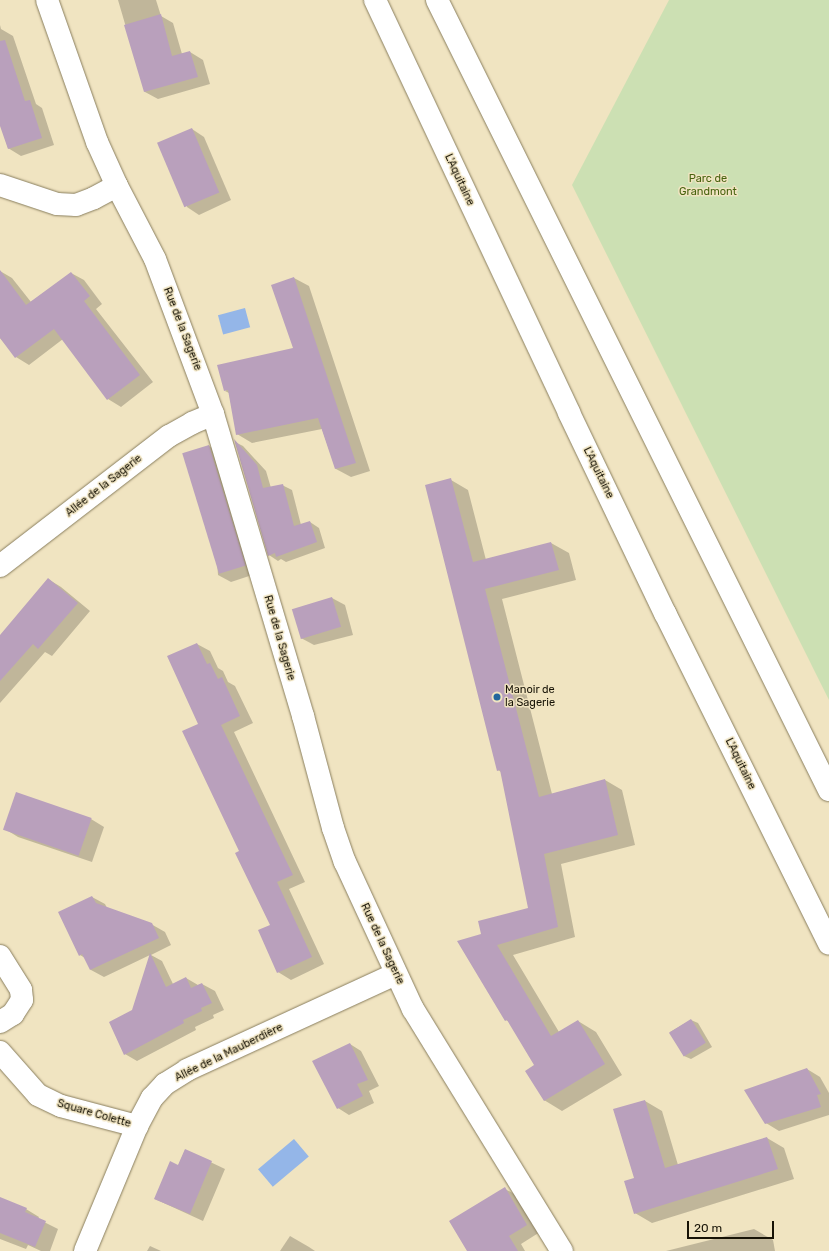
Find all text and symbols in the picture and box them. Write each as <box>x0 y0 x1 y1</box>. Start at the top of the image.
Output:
street label: L'Aquitaine <box>441 152 477 208</box>
park label: Parc de Grandmont <box>679 173 737 199</box>
street label: Rue de la Sagerie <box>160 285 204 373</box>
street label: L'Aquitaine <box>580 445 616 501</box>
street label: Allée de la Sagerie <box>63 452 145 520</box>
street label: Rue de la Sagerie <box>261 594 297 682</box>
place label: Manoir de la Sagerie <box>505 684 555 710</box>
marker: Manoir de la Sagerie <box>492 692 502 702</box>
street label: L'Aquitaine <box>722 736 758 792</box>
street label: Rue de la Sagerie <box>357 901 407 987</box>
street label: Allée de la Mauberdière <box>173 1021 285 1085</box>
street label: Square Colette <box>56 1097 132 1131</box>
scale bar <box>689 1213 776 1239</box>
text: 20 m <box>694 1221 722 1235</box>

